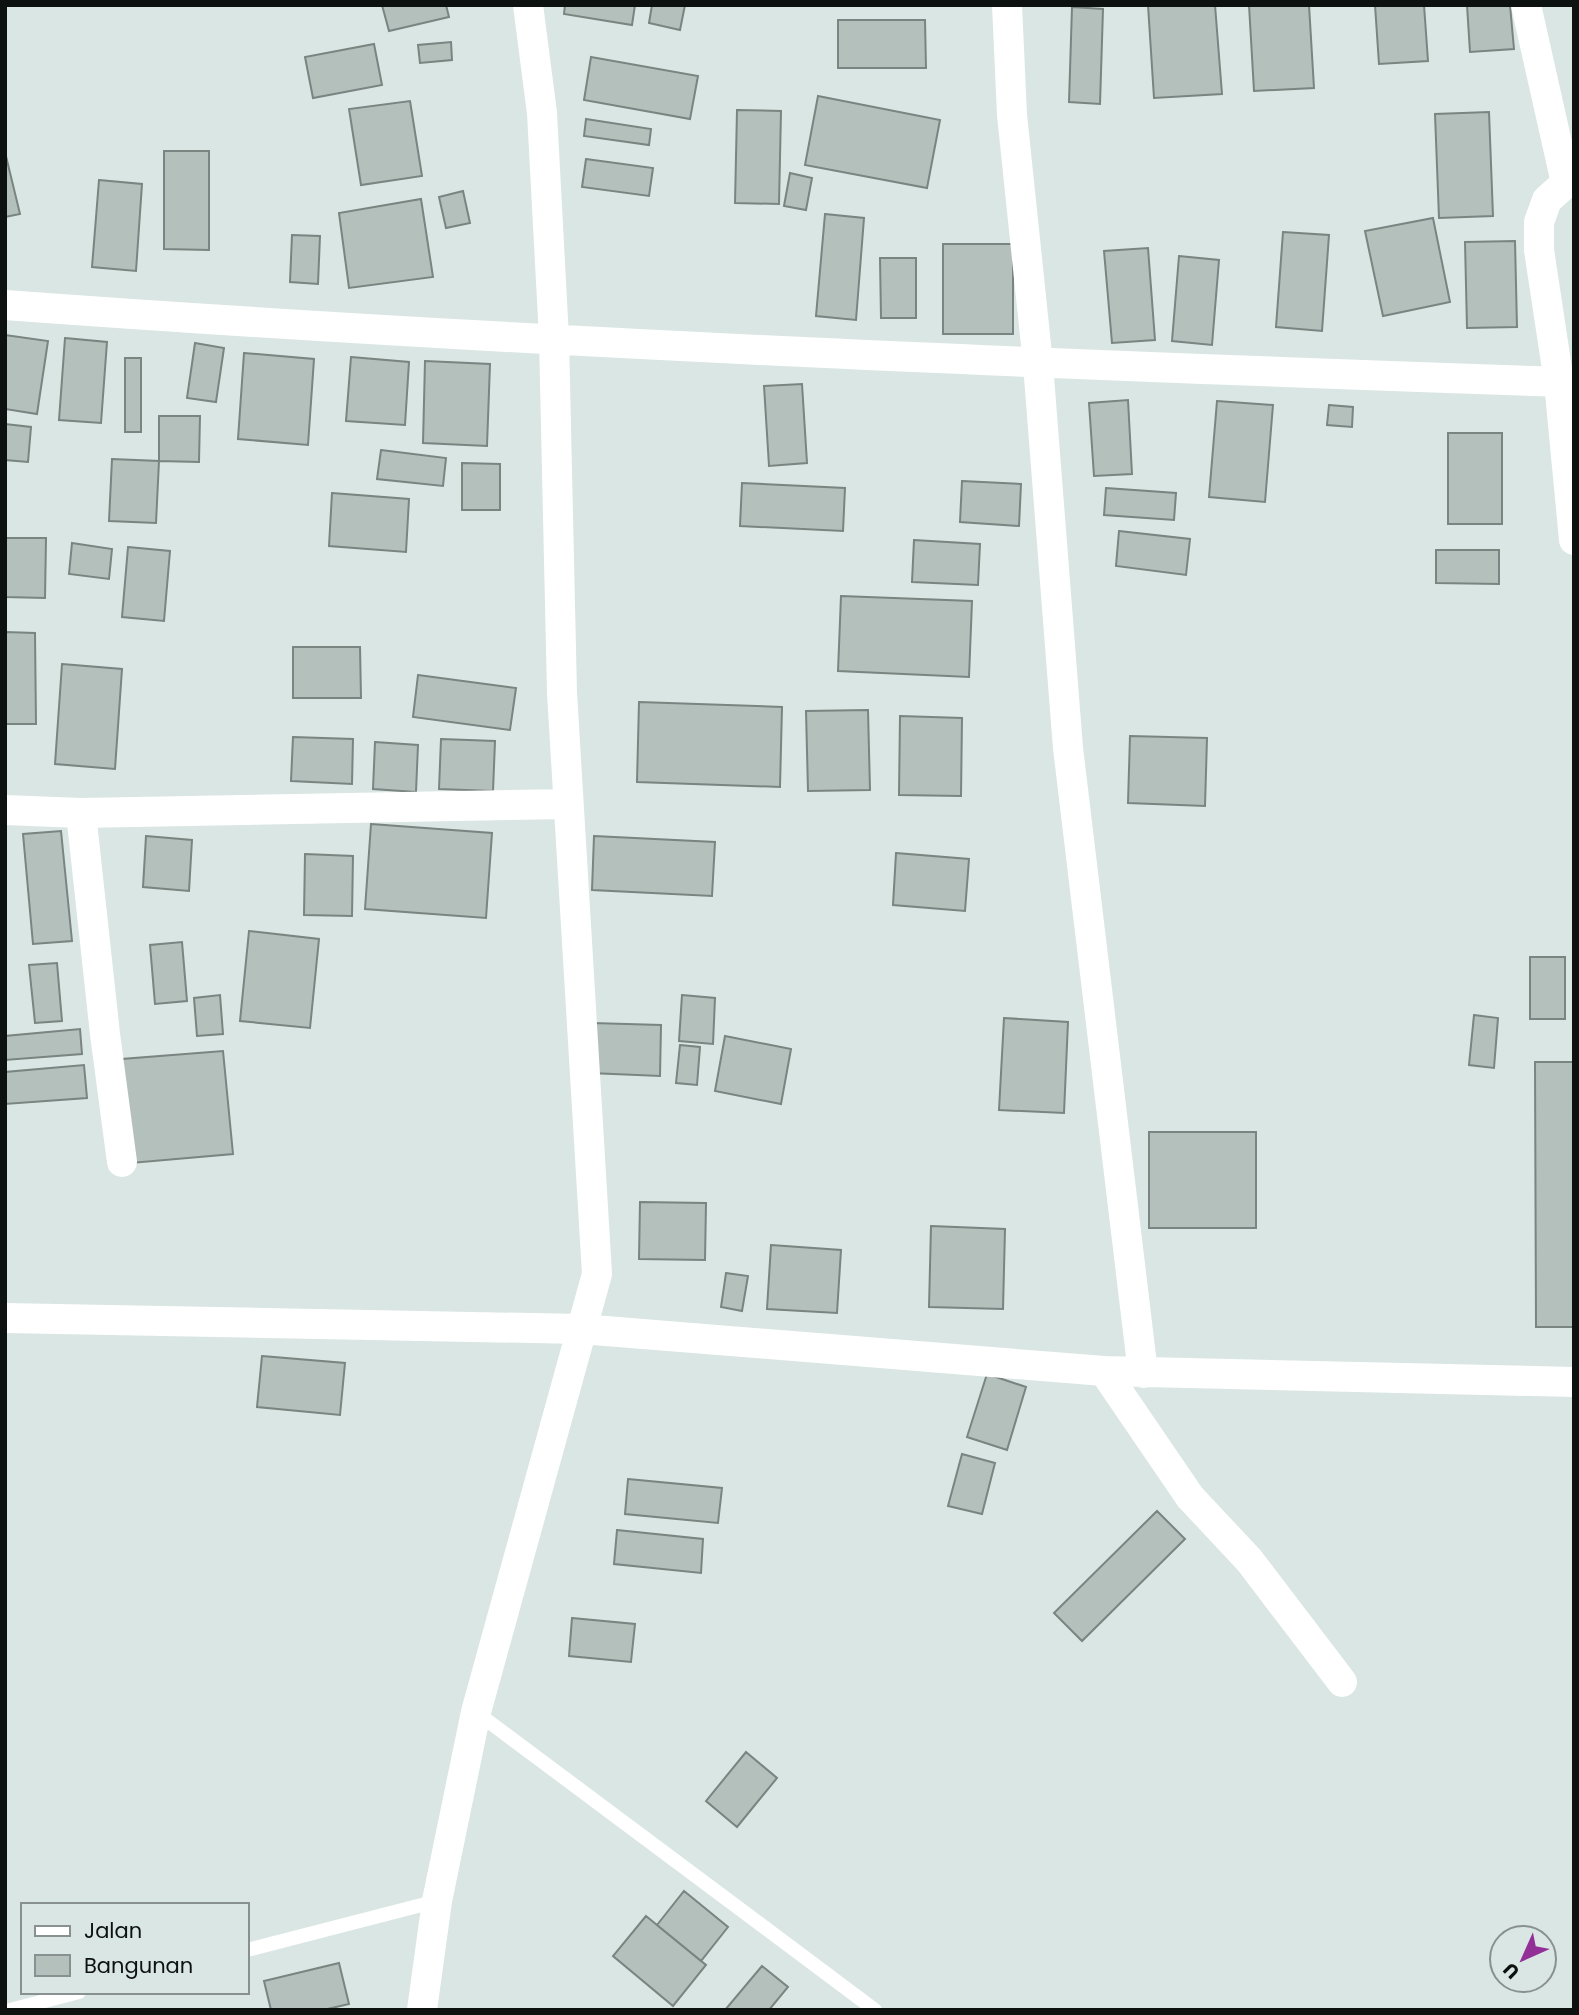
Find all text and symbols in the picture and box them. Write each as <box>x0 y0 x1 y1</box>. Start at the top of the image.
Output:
legend <box>21 1903 248 1994</box>
text: Jalan <box>84 1916 142 1945</box>
north arrow <box>1488 1924 1558 1994</box>
text: Bangunan <box>84 1951 193 1980</box>
text: U <box>1497 1956 1526 1985</box>

